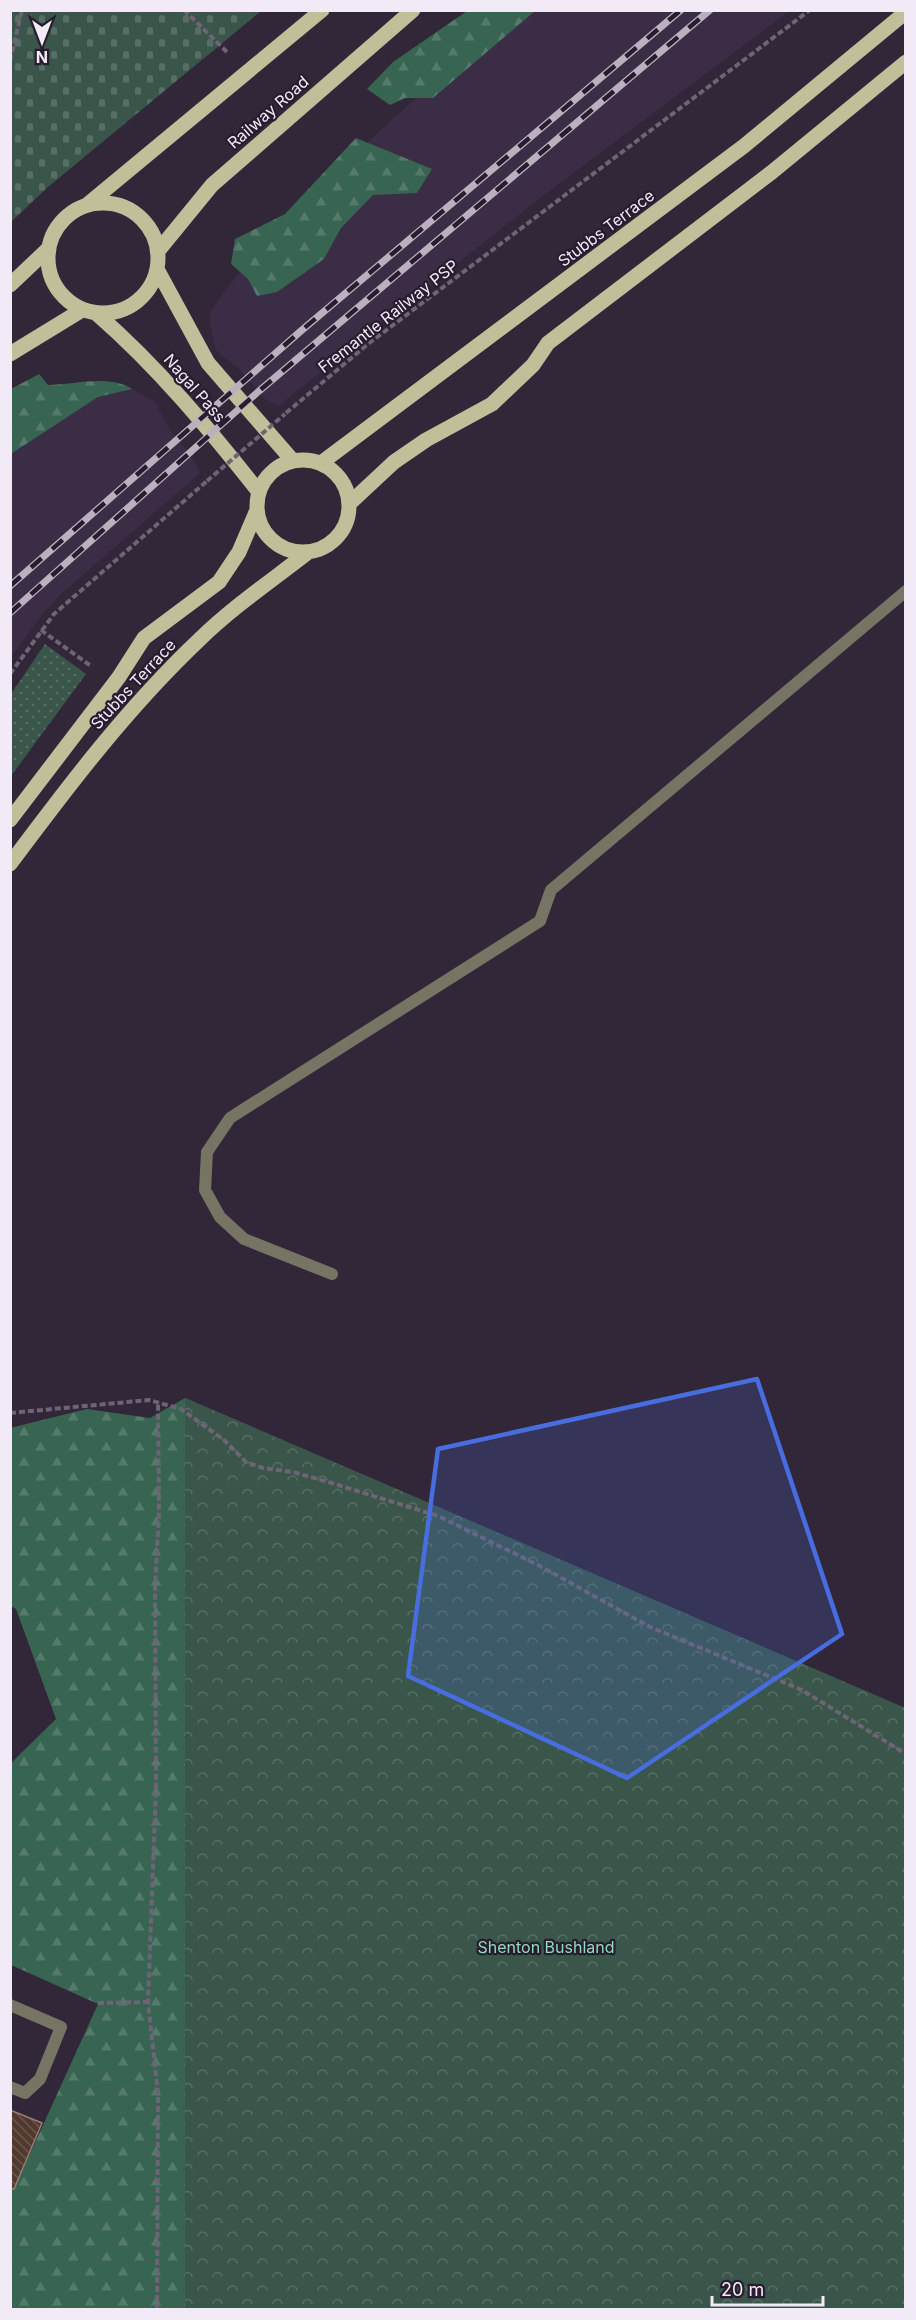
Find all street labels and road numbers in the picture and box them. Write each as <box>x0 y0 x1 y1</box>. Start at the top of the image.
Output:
street label: Railway Road <box>223 71 313 153</box>
street label: Stubbs Terrace <box>554 185 658 271</box>
street label: Fremantle Railway PSP <box>314 255 462 377</box>
street label: Nagal Pass <box>160 350 230 426</box>
street label: Stubbs Terrace <box>86 635 180 733</box>

